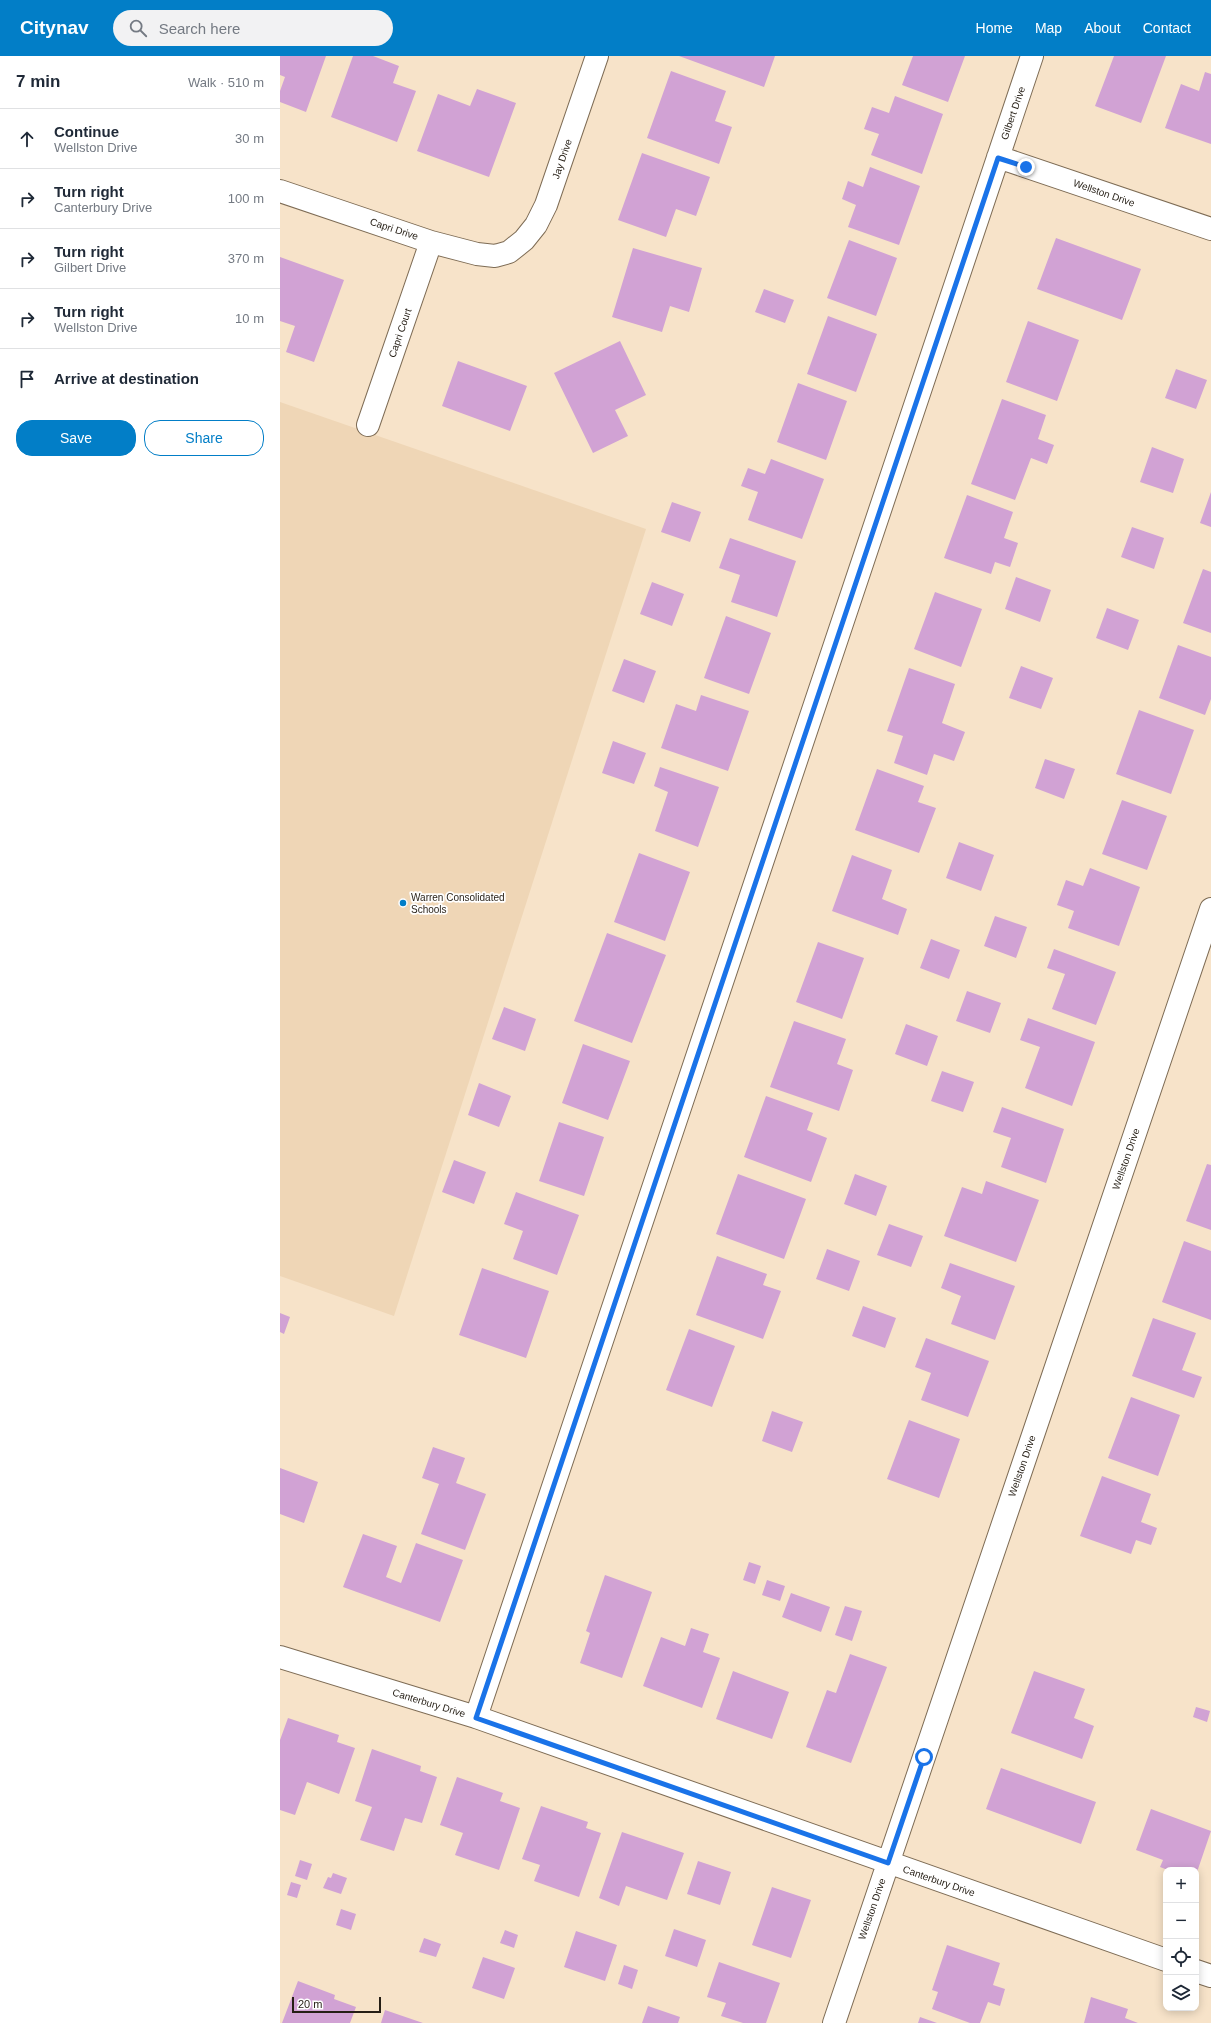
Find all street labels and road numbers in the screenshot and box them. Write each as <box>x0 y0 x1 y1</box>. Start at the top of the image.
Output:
street label: Gilbert Drive <box>999 85 1027 141</box>
street label: Jay Drive <box>550 137 574 180</box>
street label: Wellston Drive <box>1072 177 1137 209</box>
street label: Capri Drive <box>369 216 420 242</box>
street label: Capri Court <box>386 307 414 359</box>
street label: Wellston Drive <box>1110 1126 1142 1191</box>
street label: Wellston Drive <box>1006 1433 1038 1498</box>
street label: Canterbury Drive <box>391 1687 467 1719</box>
street label: Canterbury Drive <box>901 1863 977 1899</box>
street label: Wellston Drive <box>856 1876 888 1941</box>

